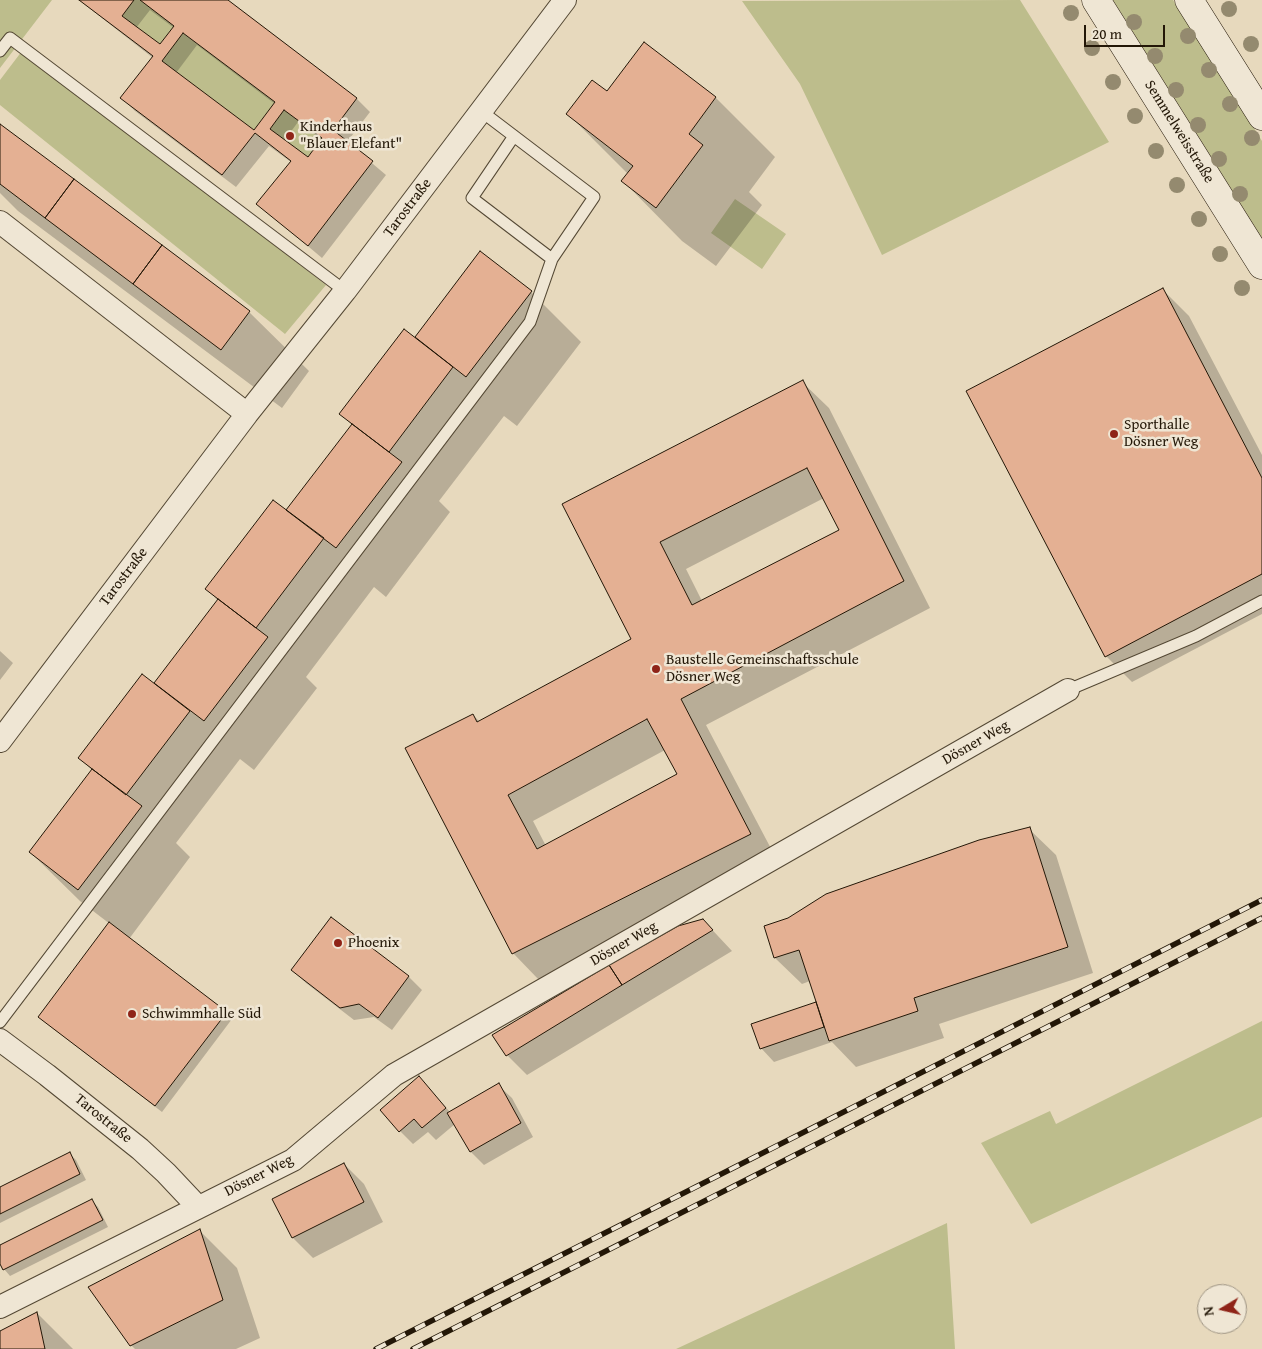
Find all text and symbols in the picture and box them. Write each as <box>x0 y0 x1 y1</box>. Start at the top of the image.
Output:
scale bar <box>1087 15 1168 47</box>
text: 20 m <box>1092 23 1122 44</box>
street label: Semmelweisstraße <box>1140 77 1218 187</box>
place label: Kinderhaus "Blauer Elefant" <box>300 118 402 153</box>
marker: Kinderhaus "Blauer Elefant" <box>284 130 296 142</box>
street label: Tarostraße <box>380 175 436 241</box>
place label: Sporthalle Dösner Weg <box>1124 416 1198 451</box>
marker: Sporthalle Dösner Weg <box>1108 428 1120 440</box>
street label: Tarostraße <box>96 544 152 610</box>
place label: Baustelle Gemeinschaftsschule Dösner Weg <box>666 651 859 686</box>
marker: Baustelle Gemeinschaftsschule Dösner Weg <box>650 663 662 675</box>
street label: Dösner Weg <box>939 717 1013 769</box>
street label: Dösner Weg <box>587 918 661 970</box>
place label: Phoenix <box>348 934 399 952</box>
marker: Phoenix <box>332 937 344 949</box>
place label: Schwimmhalle Süd <box>142 1005 261 1023</box>
marker: Schwimmhalle Süd <box>126 1008 138 1020</box>
street label: Tarostraße <box>71 1090 135 1148</box>
street label: Dösner Weg <box>222 1151 296 1201</box>
north arrow <box>1197 1284 1247 1334</box>
text: N <box>1198 1305 1219 1317</box>

